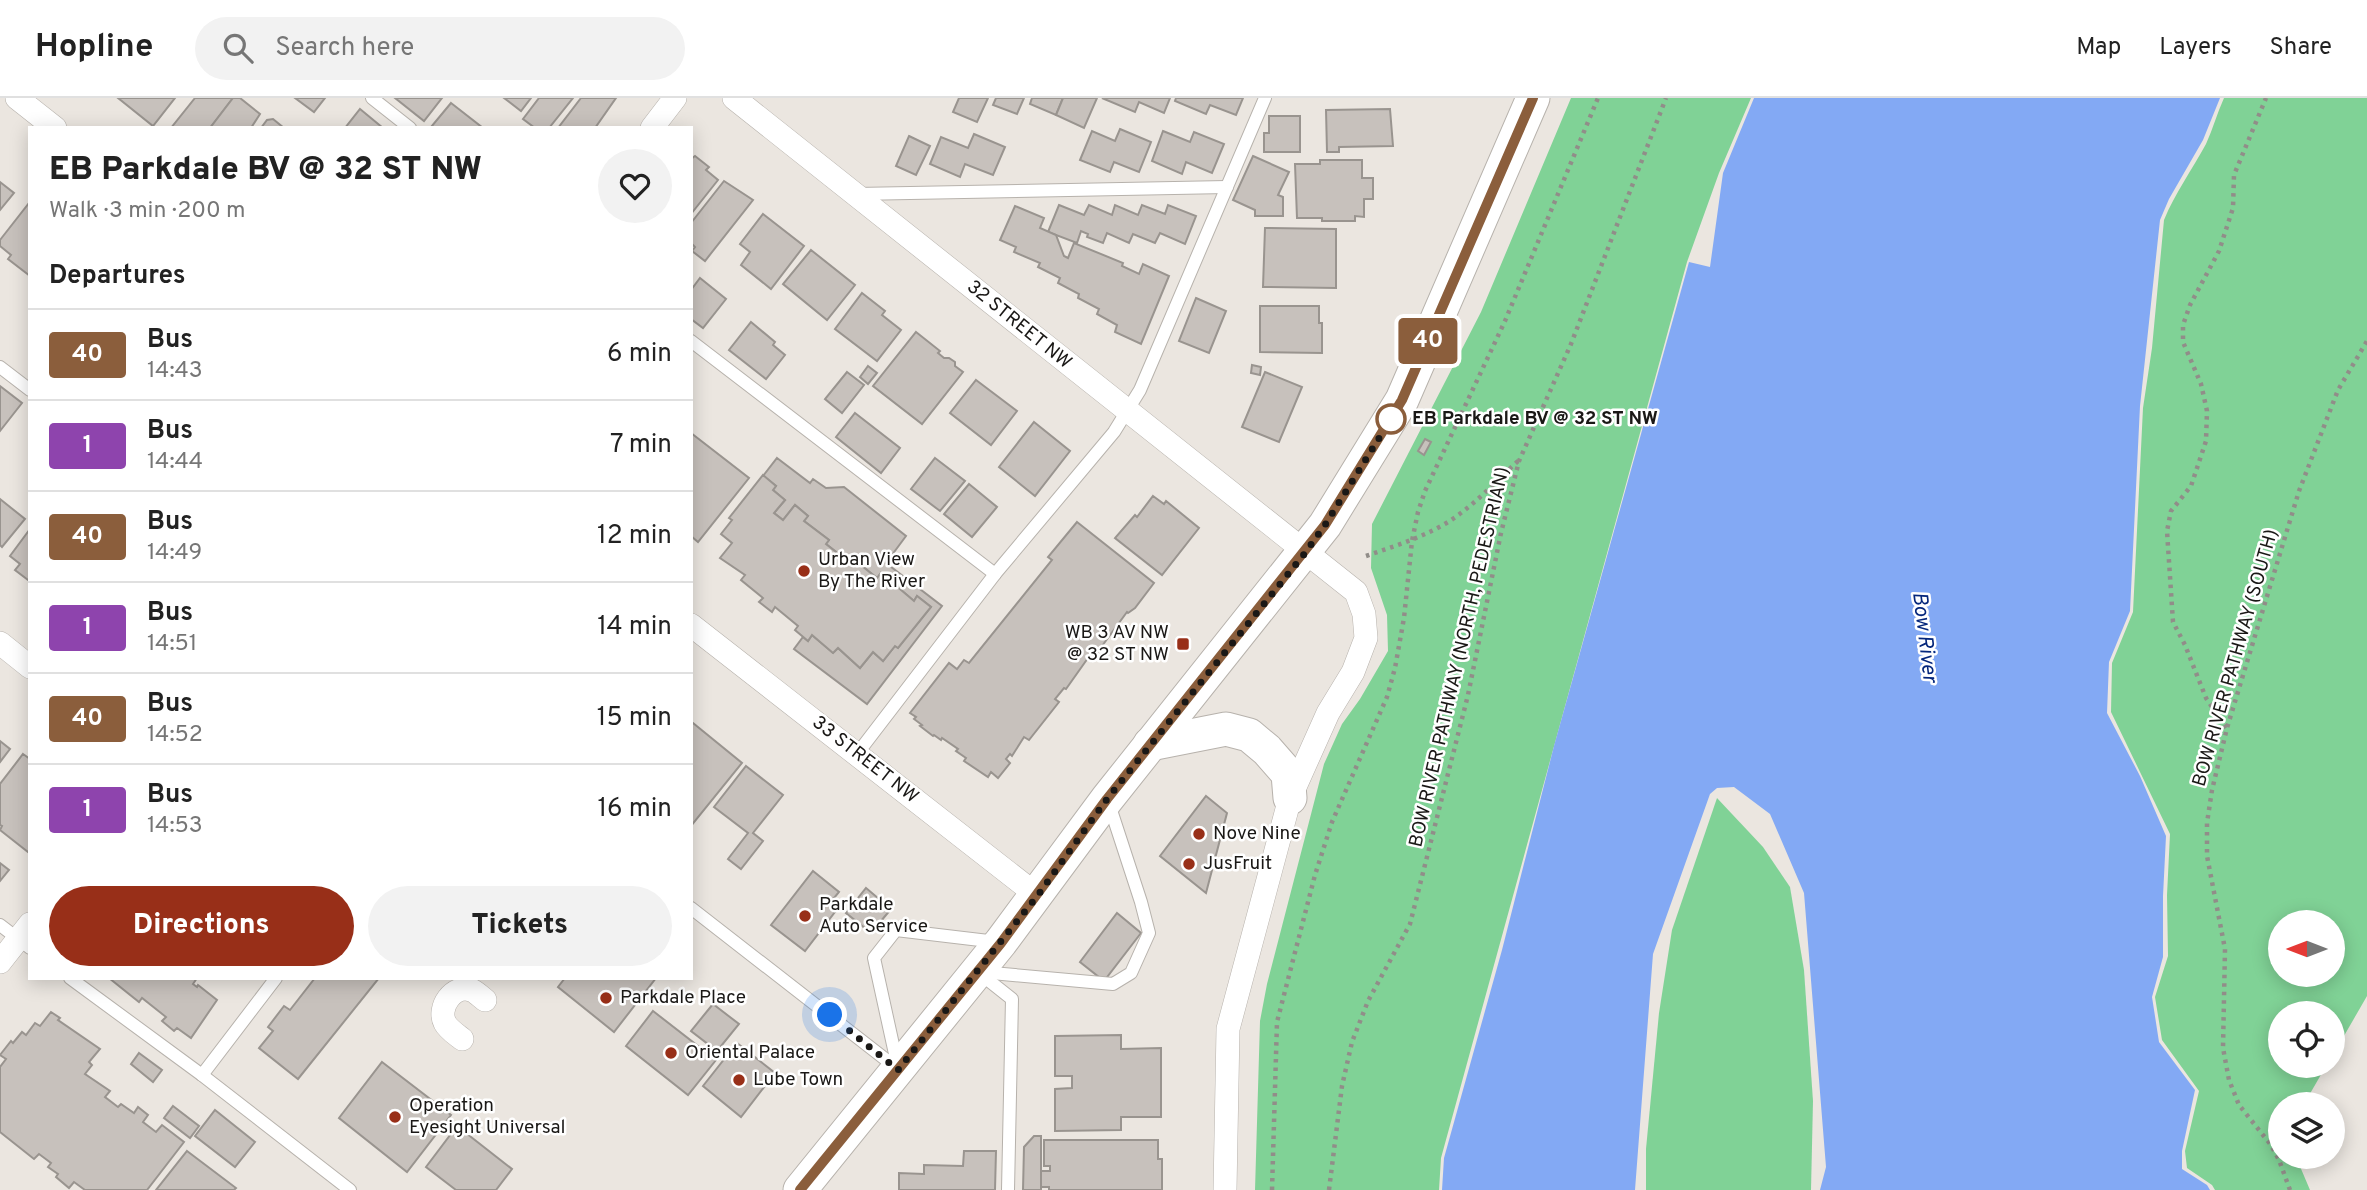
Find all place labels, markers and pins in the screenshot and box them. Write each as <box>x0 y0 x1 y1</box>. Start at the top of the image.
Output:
marker: EB Parkdale BV @ 32 ST NW <box>1376 404 1406 434</box>
place label: EB Parkdale BV @ 32 ST NW <box>1412 407 1658 431</box>
place label: Urban View By The River <box>818 548 926 594</box>
marker: Urban View By The River <box>796 563 812 579</box>
place label: WB 3 AV NW @ 32 ST NW <box>1065 621 1169 667</box>
marker: WB 3 AV NW @ 32 ST NW <box>1175 636 1191 652</box>
place label: Nove Nine <box>1213 822 1301 846</box>
marker: Nove Nine <box>1191 826 1207 842</box>
place label: JusFruit <box>1203 852 1272 876</box>
marker: JusFruit <box>1181 856 1197 872</box>
place label: Parkdale Auto Service <box>819 893 928 939</box>
marker: Parkdale Auto Service <box>797 908 813 924</box>
place label: Parkdale Place <box>620 986 746 1010</box>
marker: Parkdale Place <box>598 990 614 1006</box>
place label: Oriental Palace <box>685 1041 815 1065</box>
marker: Oriental Palace <box>663 1045 679 1061</box>
place label: Lube Town <box>753 1068 843 1092</box>
marker: Lube Town <box>731 1072 747 1088</box>
place label: Operation Eyesight Universal <box>409 1094 565 1140</box>
marker: Operation Eyesight Universal <box>387 1109 403 1125</box>

